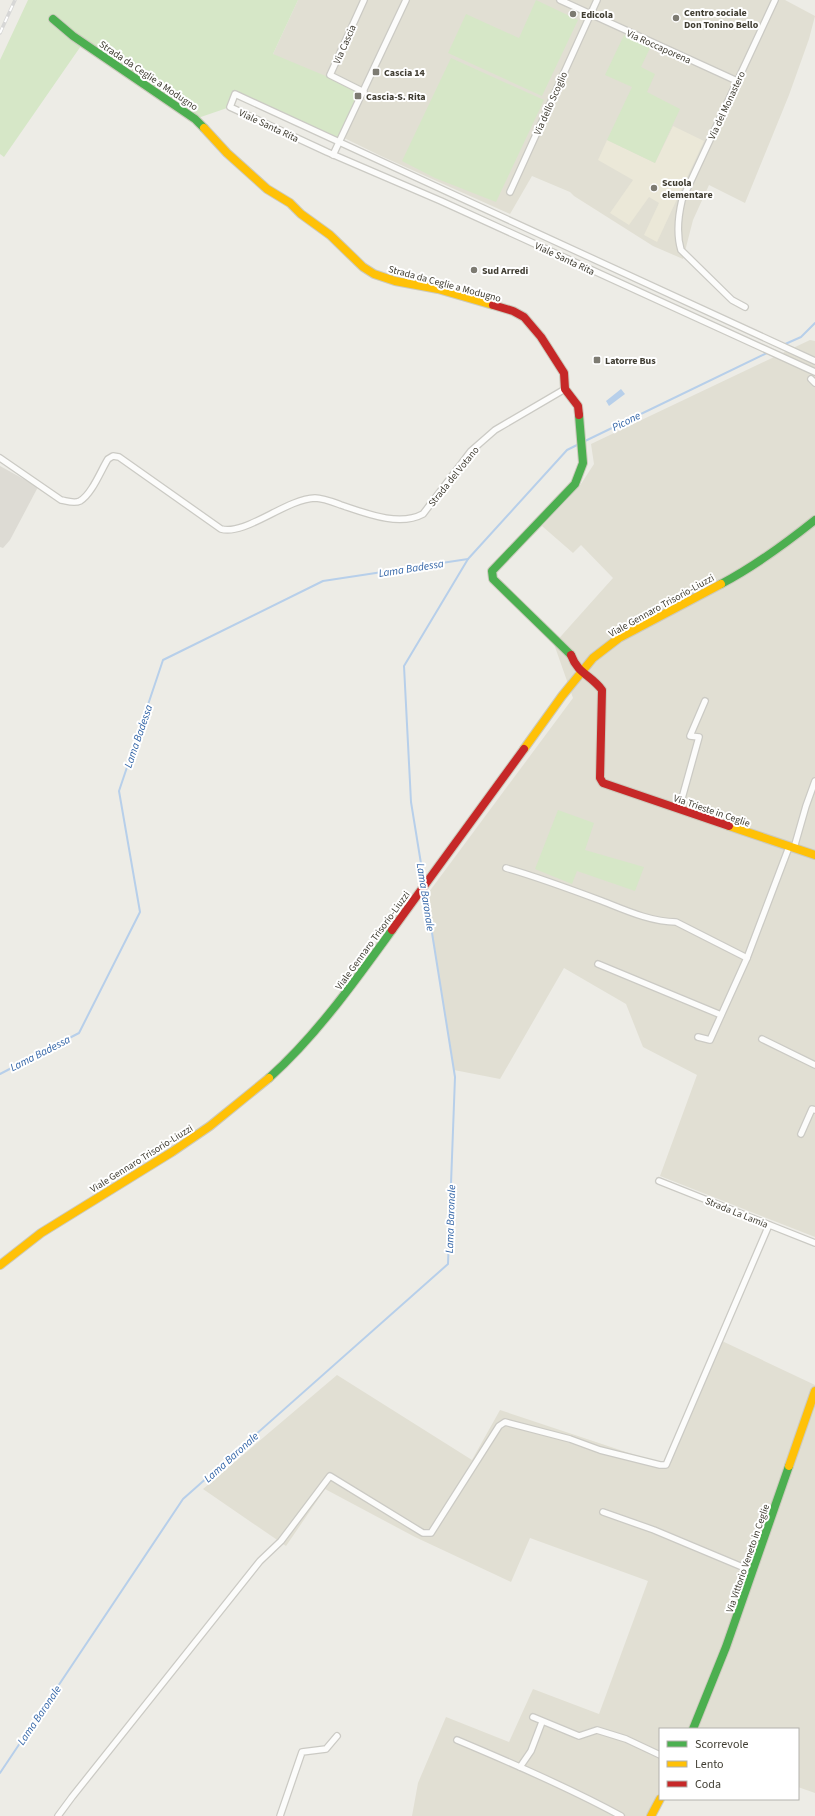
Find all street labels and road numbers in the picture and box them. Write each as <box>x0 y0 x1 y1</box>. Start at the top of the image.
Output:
street label: Via Cascia <box>330 23 360 66</box>
street label: Via Roccaporena <box>624 26 693 67</box>
street label: Strada da Ceglie a Modugno <box>96 38 201 114</box>
street label: Via dello Scoglio <box>531 69 571 137</box>
street label: Via del Monastero <box>705 69 749 142</box>
street label: Viale Santa Rita <box>236 106 301 146</box>
street label: Viale Santa Rita <box>532 239 597 279</box>
street label: Strada da Ceglie a Modugno <box>387 262 503 306</box>
street label: Strada del Votano <box>425 444 482 510</box>
street label: Viale Gennaro Trisorio-Liuzzi <box>606 571 717 641</box>
street label: Via Trieste in Ceglie <box>672 791 752 831</box>
street label: Viale Gennaro Trisorio-Liuzzi <box>332 888 413 993</box>
street label: Viale Gennaro Trisorio-Liuzzi <box>87 1121 196 1196</box>
street label: Strada La Lamia <box>703 1194 770 1232</box>
street label: Via Vittorio Veneto in Ceglie <box>723 1502 773 1614</box>

